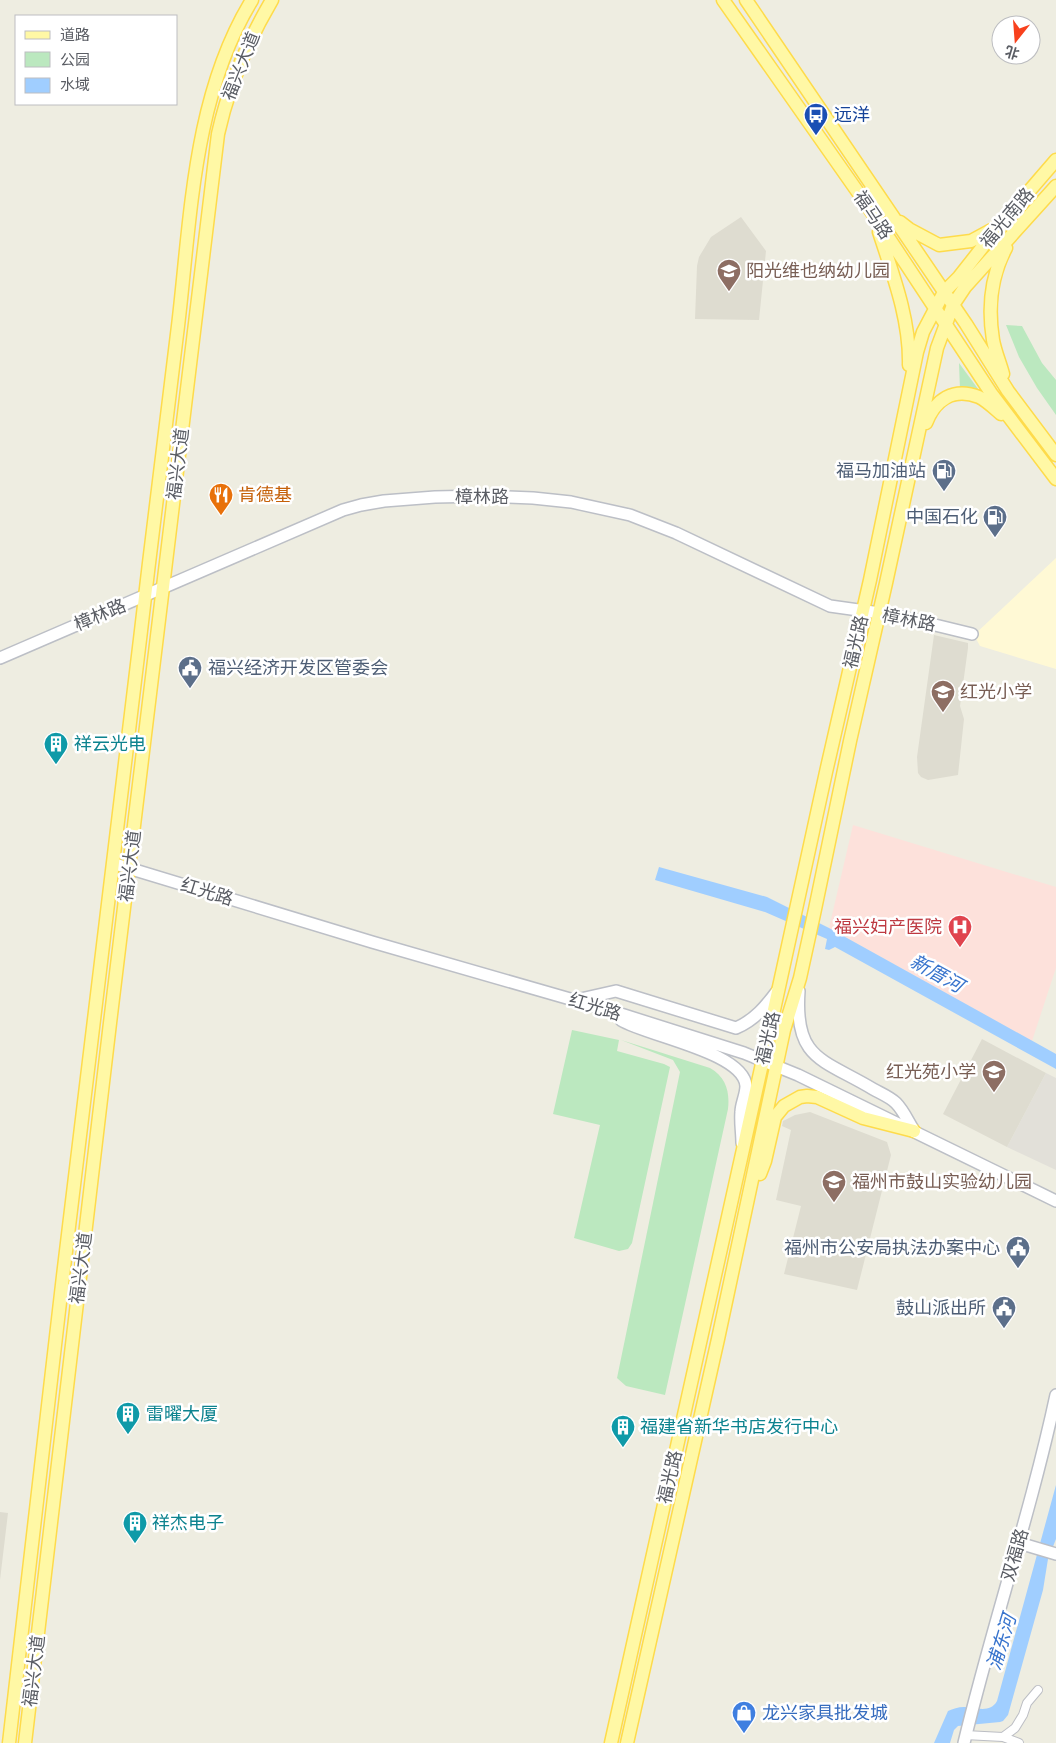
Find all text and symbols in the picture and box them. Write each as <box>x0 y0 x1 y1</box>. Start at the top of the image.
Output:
legend <box>15 15 178 105</box>
north arrow <box>991 15 1041 65</box>
text: 道路 <box>60 27 90 43</box>
street label: 福兴大道 <box>218 29 264 103</box>
text: 北 <box>1003 43 1021 61</box>
text: 公园 <box>60 52 90 68</box>
text: 水域 <box>60 77 90 93</box>
bus stop icon: 远洋 <box>803 102 829 136</box>
place label: 远洋 <box>834 105 870 125</box>
street label: 福光南路 <box>976 184 1038 252</box>
street label: 福马路 <box>850 187 896 243</box>
school or university icon: 阳光维也纳幼儿园 <box>716 258 742 292</box>
place label: 阳光维也纳幼儿园 <box>746 261 890 281</box>
street label: 福兴大道 <box>164 427 192 501</box>
fuel station icon: 福马加油站 <box>931 458 957 492</box>
place label: 福马加油站 <box>836 461 926 481</box>
restaurant icon: 肯德基 <box>208 482 234 516</box>
place label: 肯德基 <box>238 485 292 505</box>
street label: 樟林路 <box>455 487 509 507</box>
fuel station icon: 中国石化 <box>982 504 1008 538</box>
place label: 中国石化 <box>906 507 978 527</box>
street label: 樟林路 <box>71 595 129 635</box>
street label: 樟林路 <box>881 605 937 635</box>
street label: 福光路 <box>840 613 872 671</box>
public building icon: 福兴经济开发区管委会 <box>177 655 203 689</box>
place label: 福兴经济开发区管委会 <box>208 658 388 678</box>
school or university icon: 红光小学 <box>930 679 956 713</box>
place label: 红光小学 <box>960 682 1032 702</box>
building icon: 祥云光电 <box>43 731 69 765</box>
place label: 祥云光电 <box>74 734 146 754</box>
street label: 福兴大道 <box>116 829 144 903</box>
street label: 红光路 <box>178 875 236 909</box>
hospital icon: 福兴妇产医院 <box>947 914 973 948</box>
place label: 福兴妇产医院 <box>834 917 942 937</box>
water label: 新厝河 <box>907 950 970 998</box>
street label: 红光路 <box>566 990 624 1024</box>
street label: 福光路 <box>752 1009 784 1067</box>
school or university icon: 红光苑小学 <box>981 1059 1007 1093</box>
place label: 红光苑小学 <box>886 1062 976 1082</box>
school or university icon: 福州市鼓山实验幼儿园 <box>821 1169 847 1203</box>
place label: 福州市鼓山实验幼儿园 <box>852 1172 1032 1192</box>
street label: 福兴大道 <box>67 1231 95 1305</box>
public building icon: 福州市公安局执法办案中心 <box>1005 1235 1031 1269</box>
place label: 福州市公安局执法办案中心 <box>784 1238 1000 1258</box>
public building icon: 鼓山派出所 <box>991 1295 1017 1329</box>
place label: 鼓山派出所 <box>896 1298 986 1318</box>
building icon: 雷曜大厦 <box>115 1401 141 1435</box>
place label: 雷曜大厦 <box>146 1404 218 1424</box>
building icon: 福建省新华书店发行中心 <box>610 1414 636 1448</box>
place label: 福建省新华书店发行中心 <box>640 1417 838 1437</box>
street label: 福光路 <box>654 1448 686 1506</box>
building icon: 祥杰电子 <box>122 1510 148 1544</box>
place label: 祥杰电子 <box>152 1513 224 1533</box>
street label: 双福路 <box>998 1526 1032 1584</box>
water label: 浦东河 <box>983 1608 1021 1672</box>
street label: 福兴大道 <box>20 1634 48 1708</box>
shop icon: 龙兴家具批发城 <box>731 1700 757 1734</box>
place label: 龙兴家具批发城 <box>762 1703 888 1723</box>

